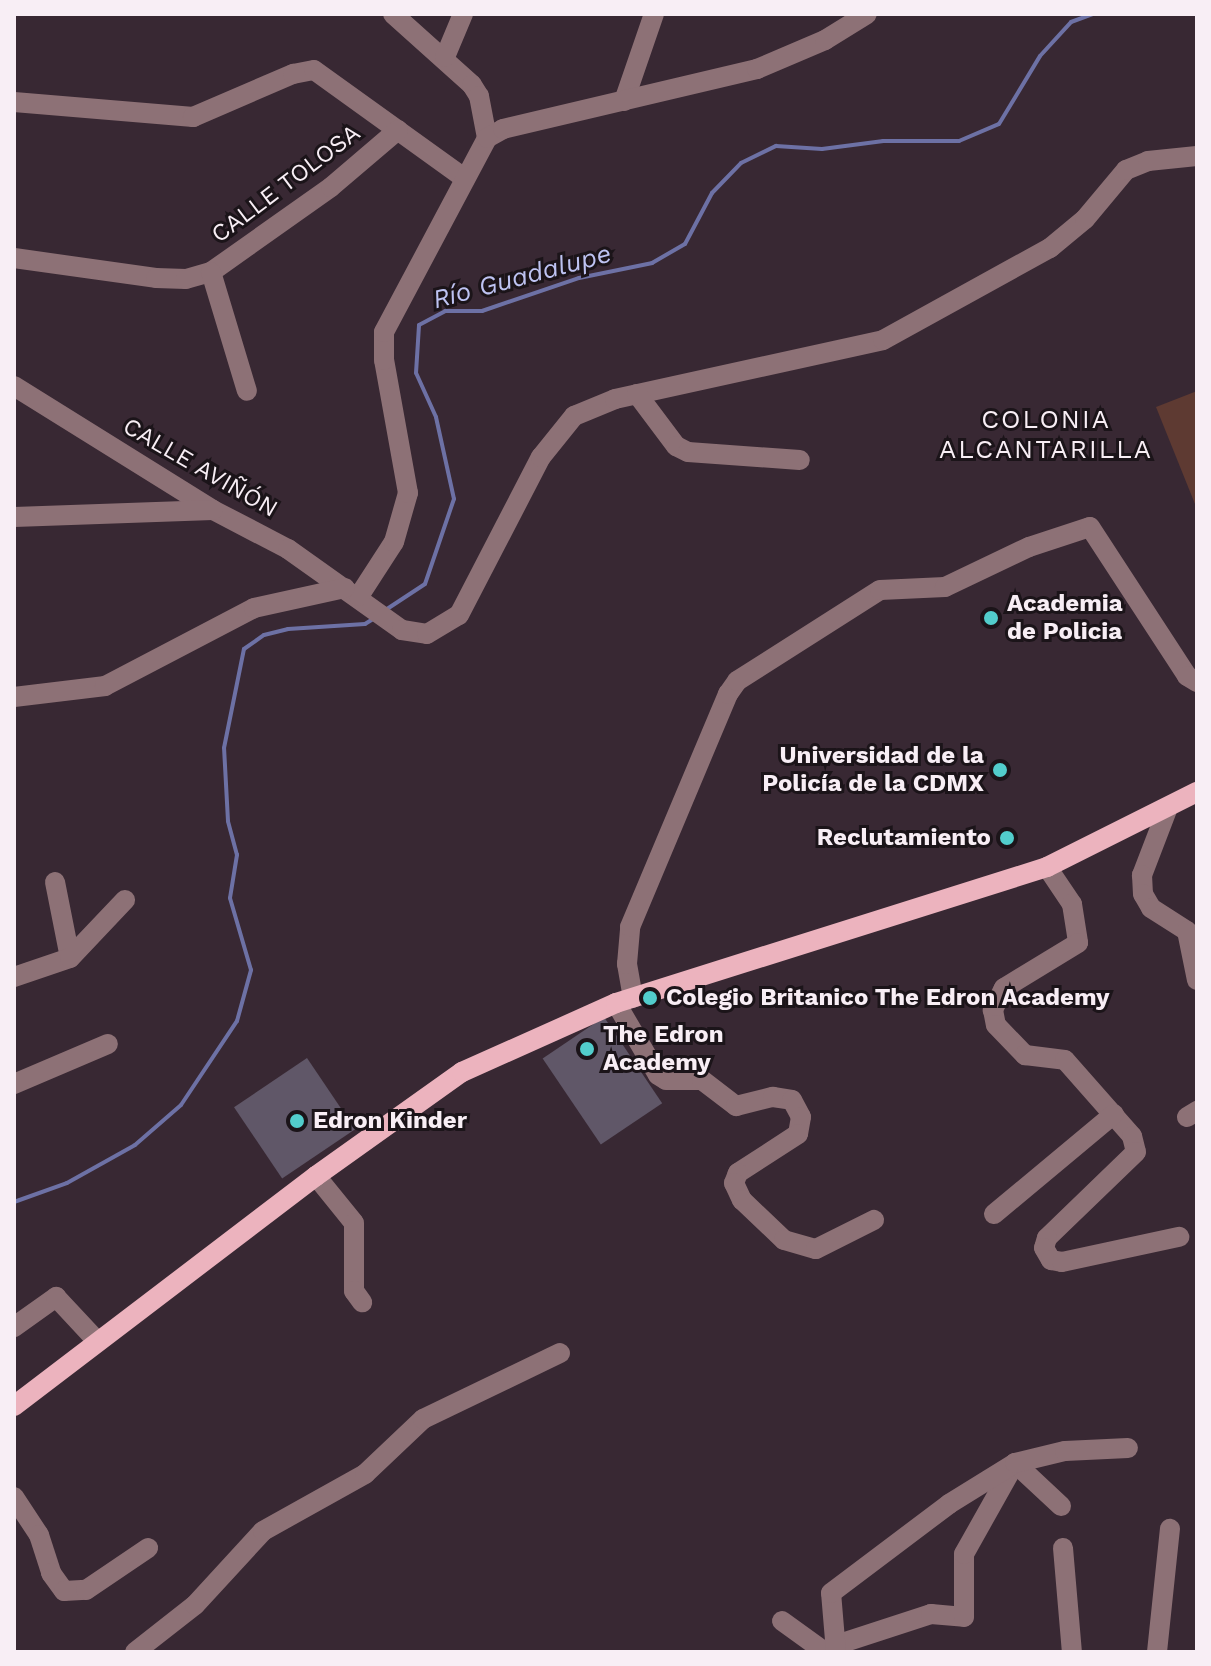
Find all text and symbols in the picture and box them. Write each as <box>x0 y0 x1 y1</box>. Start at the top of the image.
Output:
street label: CALLE TOLOSA <box>206 119 366 249</box>
water label: Río Guadalupe <box>429 238 615 316</box>
district label: COLONIA ALCANTARILLA <box>939 404 1153 466</box>
street label: CALLE AVIÑÓN <box>117 412 283 524</box>
place label: Academia de Policia <box>1007 590 1123 646</box>
marker: Academia de Policia <box>982 609 1000 627</box>
place label: Universidad de la Policía de la CDMX <box>762 742 984 798</box>
marker: Universidad de la Policía de la CDMX <box>991 761 1009 779</box>
place label: Reclutamiento <box>817 824 991 852</box>
marker: Reclutamiento <box>998 829 1016 847</box>
place label: Colegio Britanico The Edron Academy <box>666 984 1110 1012</box>
marker: Colegio Britanico The Edron Academy <box>641 989 659 1007</box>
place label: The Edron Academy <box>603 1021 724 1077</box>
marker: The Edron Academy <box>578 1040 596 1058</box>
place label: Edron Kinder <box>313 1107 467 1135</box>
marker: Edron Kinder <box>288 1112 306 1130</box>

